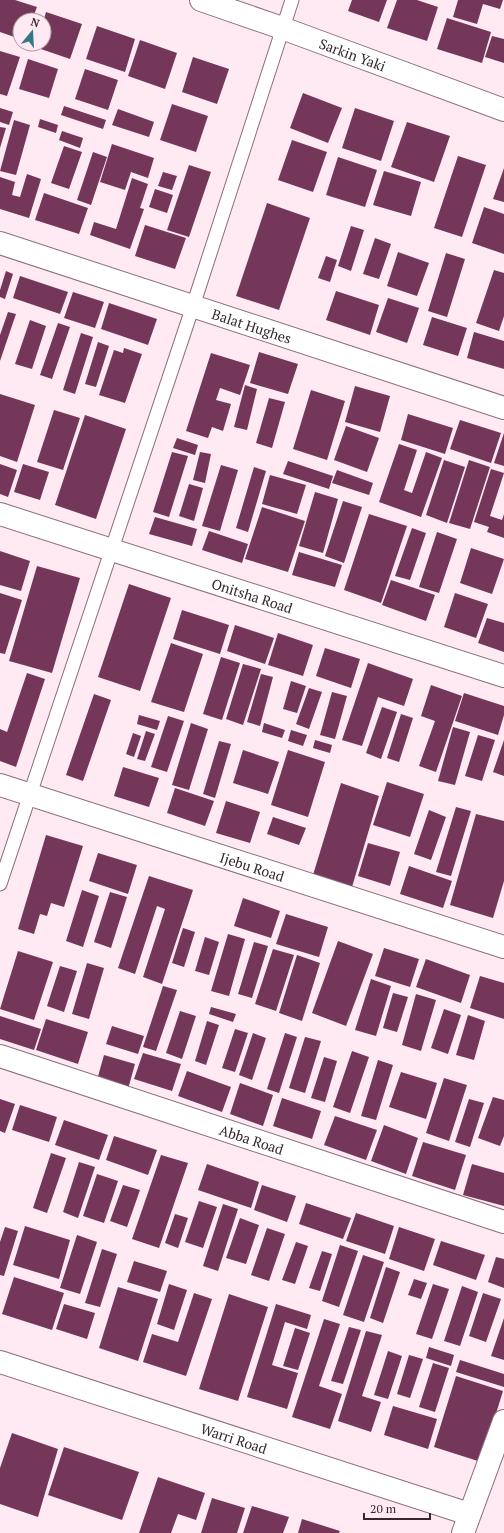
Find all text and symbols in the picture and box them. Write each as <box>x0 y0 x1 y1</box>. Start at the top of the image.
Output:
north arrow <box>12 12 52 52</box>
text: N <box>29 15 42 31</box>
street label: Sarkin Yaki <box>317 33 389 75</box>
street label: Balat Hughes <box>210 304 294 347</box>
street label: Onitsha Road <box>209 573 295 617</box>
street label: Ijebu Road <box>218 847 287 885</box>
street label: Abba Road <box>217 1119 287 1158</box>
street label: Warri Road <box>198 1418 270 1458</box>
scale bar <box>364 1495 430 1521</box>
text: 20 m <box>370 1501 397 1516</box>

